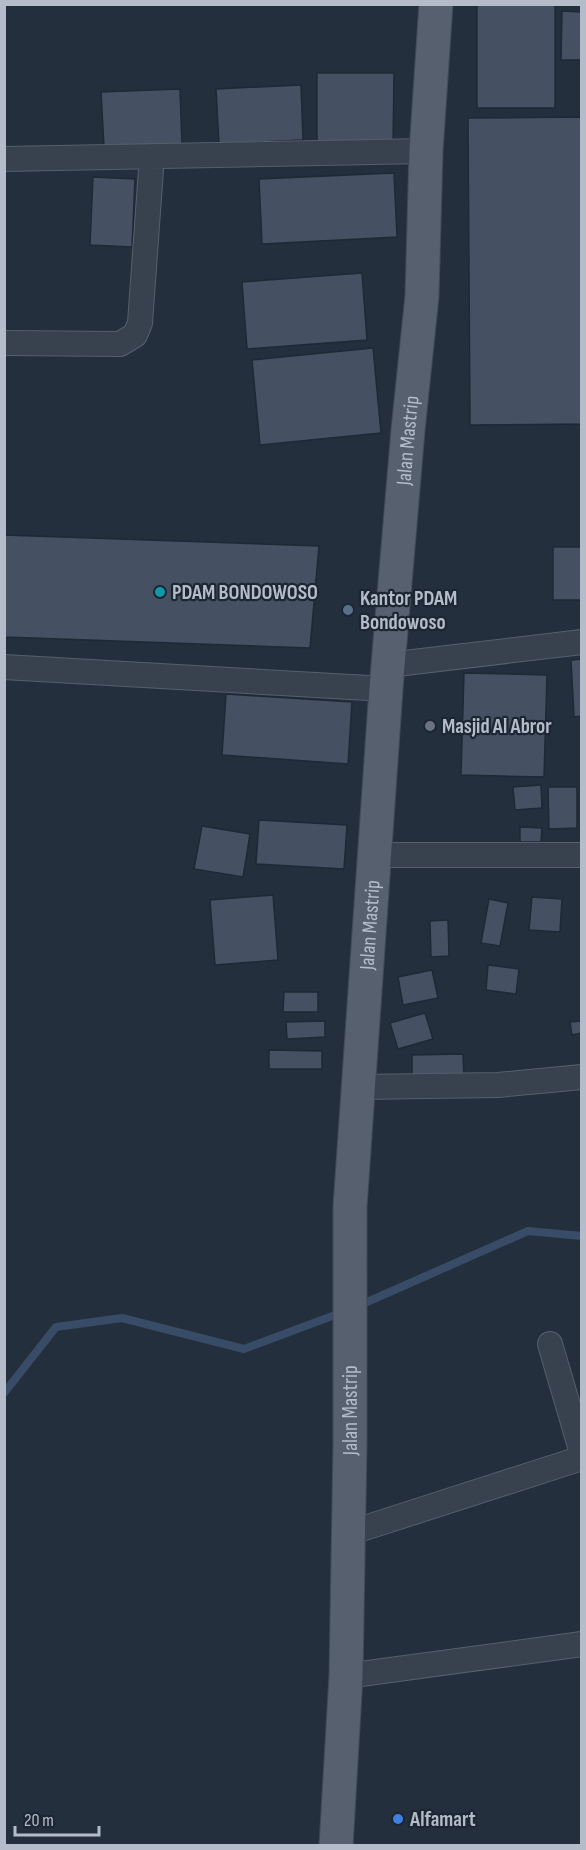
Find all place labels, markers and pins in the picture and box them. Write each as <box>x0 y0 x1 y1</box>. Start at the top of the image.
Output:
place label: PDAM BONDOWOSO <box>172 580 318 605</box>
marker: PDAM BONDOWOSO <box>153 585 167 599</box>
place label: Kantor PDAM Bondowoso <box>360 586 457 635</box>
marker: Kantor PDAM Bondowoso <box>341 603 355 617</box>
place label: Masjid Al Abror <box>442 714 552 739</box>
marker: Masjid Al Abror <box>423 719 437 733</box>
place label: Alfamart <box>409 1807 476 1832</box>
marker: Alfamart <box>391 1812 405 1826</box>

